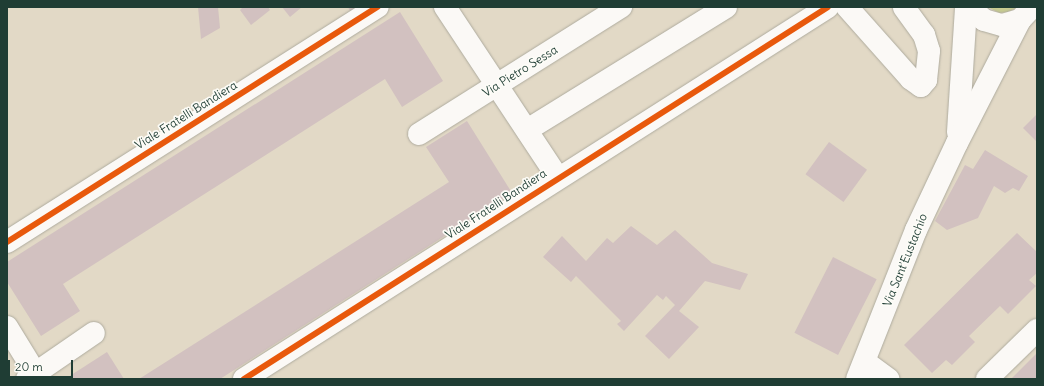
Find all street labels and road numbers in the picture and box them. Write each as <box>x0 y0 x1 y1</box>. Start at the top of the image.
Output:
street label: Via Pietro Sessa <box>480 42 560 100</box>
street label: Viale Fratelli Bandiera <box>132 78 240 152</box>
street label: Viale Fratelli Bandiera <box>443 166 549 242</box>
street label: Via Sant'Eustachio <box>880 211 930 309</box>

